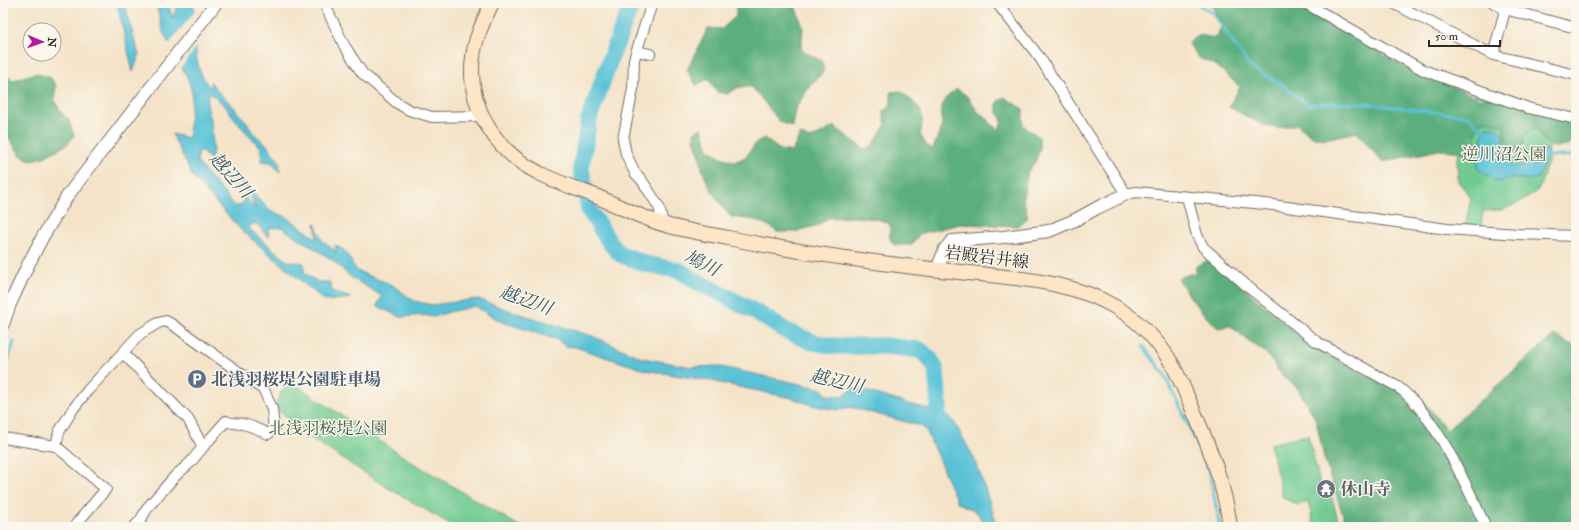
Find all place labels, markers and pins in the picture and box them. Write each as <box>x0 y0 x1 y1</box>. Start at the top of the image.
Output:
parking icon: 北浅羽桜堤公園駐車場 <box>186 368 208 390</box>
place label: 北浅羽桜堤公園駐車場 <box>211 369 381 390</box>
temple icon: 休山寺 <box>1315 478 1337 500</box>
place label: 休山寺 <box>1340 479 1391 500</box>

